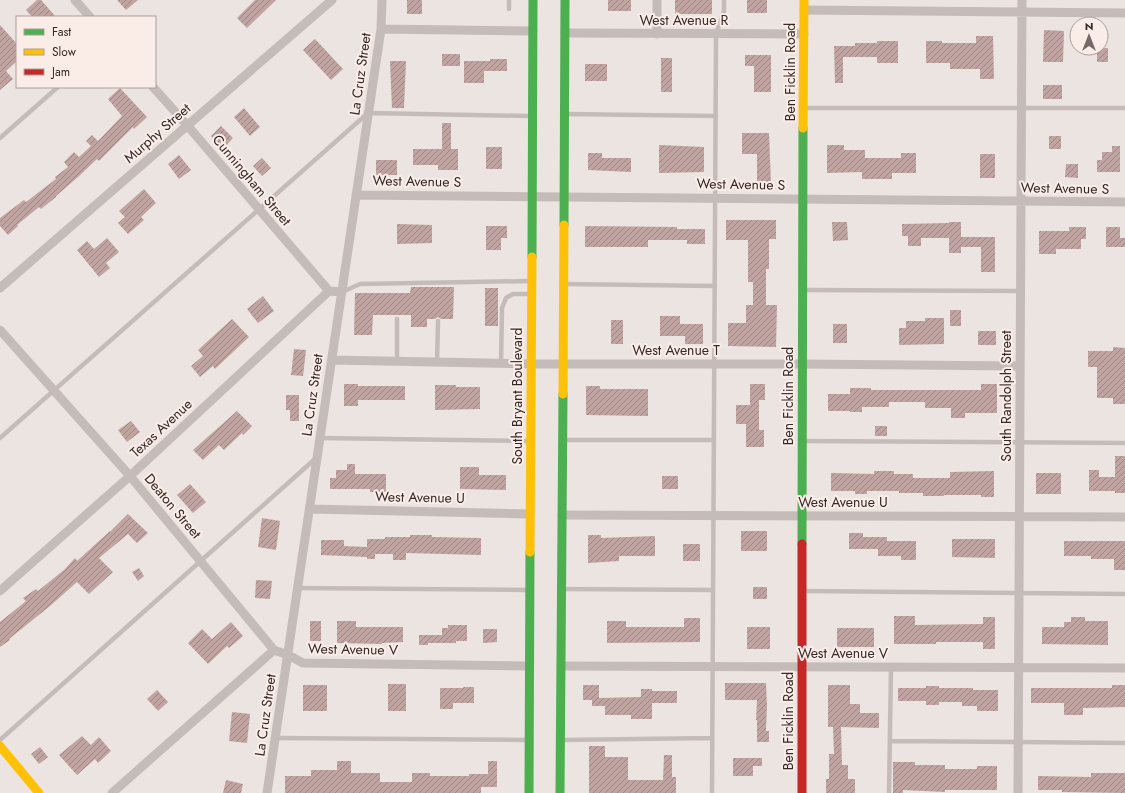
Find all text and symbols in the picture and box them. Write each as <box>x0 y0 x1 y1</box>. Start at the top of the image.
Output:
street label: West Avenue R <box>640 10 729 30</box>
legend <box>16 16 156 88</box>
north arrow <box>1069 16 1109 56</box>
text: N <box>1085 18 1093 34</box>
text: Fast <box>52 23 71 41</box>
street label: Ben Ficklin Road <box>780 23 800 121</box>
street label: La Cruz Street <box>344 31 376 117</box>
text: Slow <box>52 43 77 61</box>
text: Jam <box>50 63 70 81</box>
street label: Murphy Street <box>119 98 195 168</box>
street label: Cunningham Street <box>208 130 296 230</box>
street label: West Avenue S <box>373 170 462 192</box>
street label: West Avenue S <box>697 173 786 195</box>
street label: West Avenue S <box>1021 177 1110 199</box>
street label: South Bryant Boulevard <box>507 327 527 465</box>
street label: South Randolph Street <box>996 330 1016 462</box>
street label: West Avenue T <box>632 340 720 360</box>
street label: Ben Ficklin Road <box>778 347 798 445</box>
street label: La Cruz Street <box>296 352 328 438</box>
street label: Texas Avenue <box>126 394 196 462</box>
street label: Deaton Street <box>140 469 207 543</box>
street label: West Avenue U <box>375 486 465 508</box>
street label: West Avenue U <box>798 492 888 512</box>
street label: West Avenue V <box>308 638 399 660</box>
street label: West Avenue V <box>798 643 889 663</box>
street label: La Cruz Street <box>249 672 281 758</box>
street label: Ben Ficklin Road <box>778 672 798 770</box>

